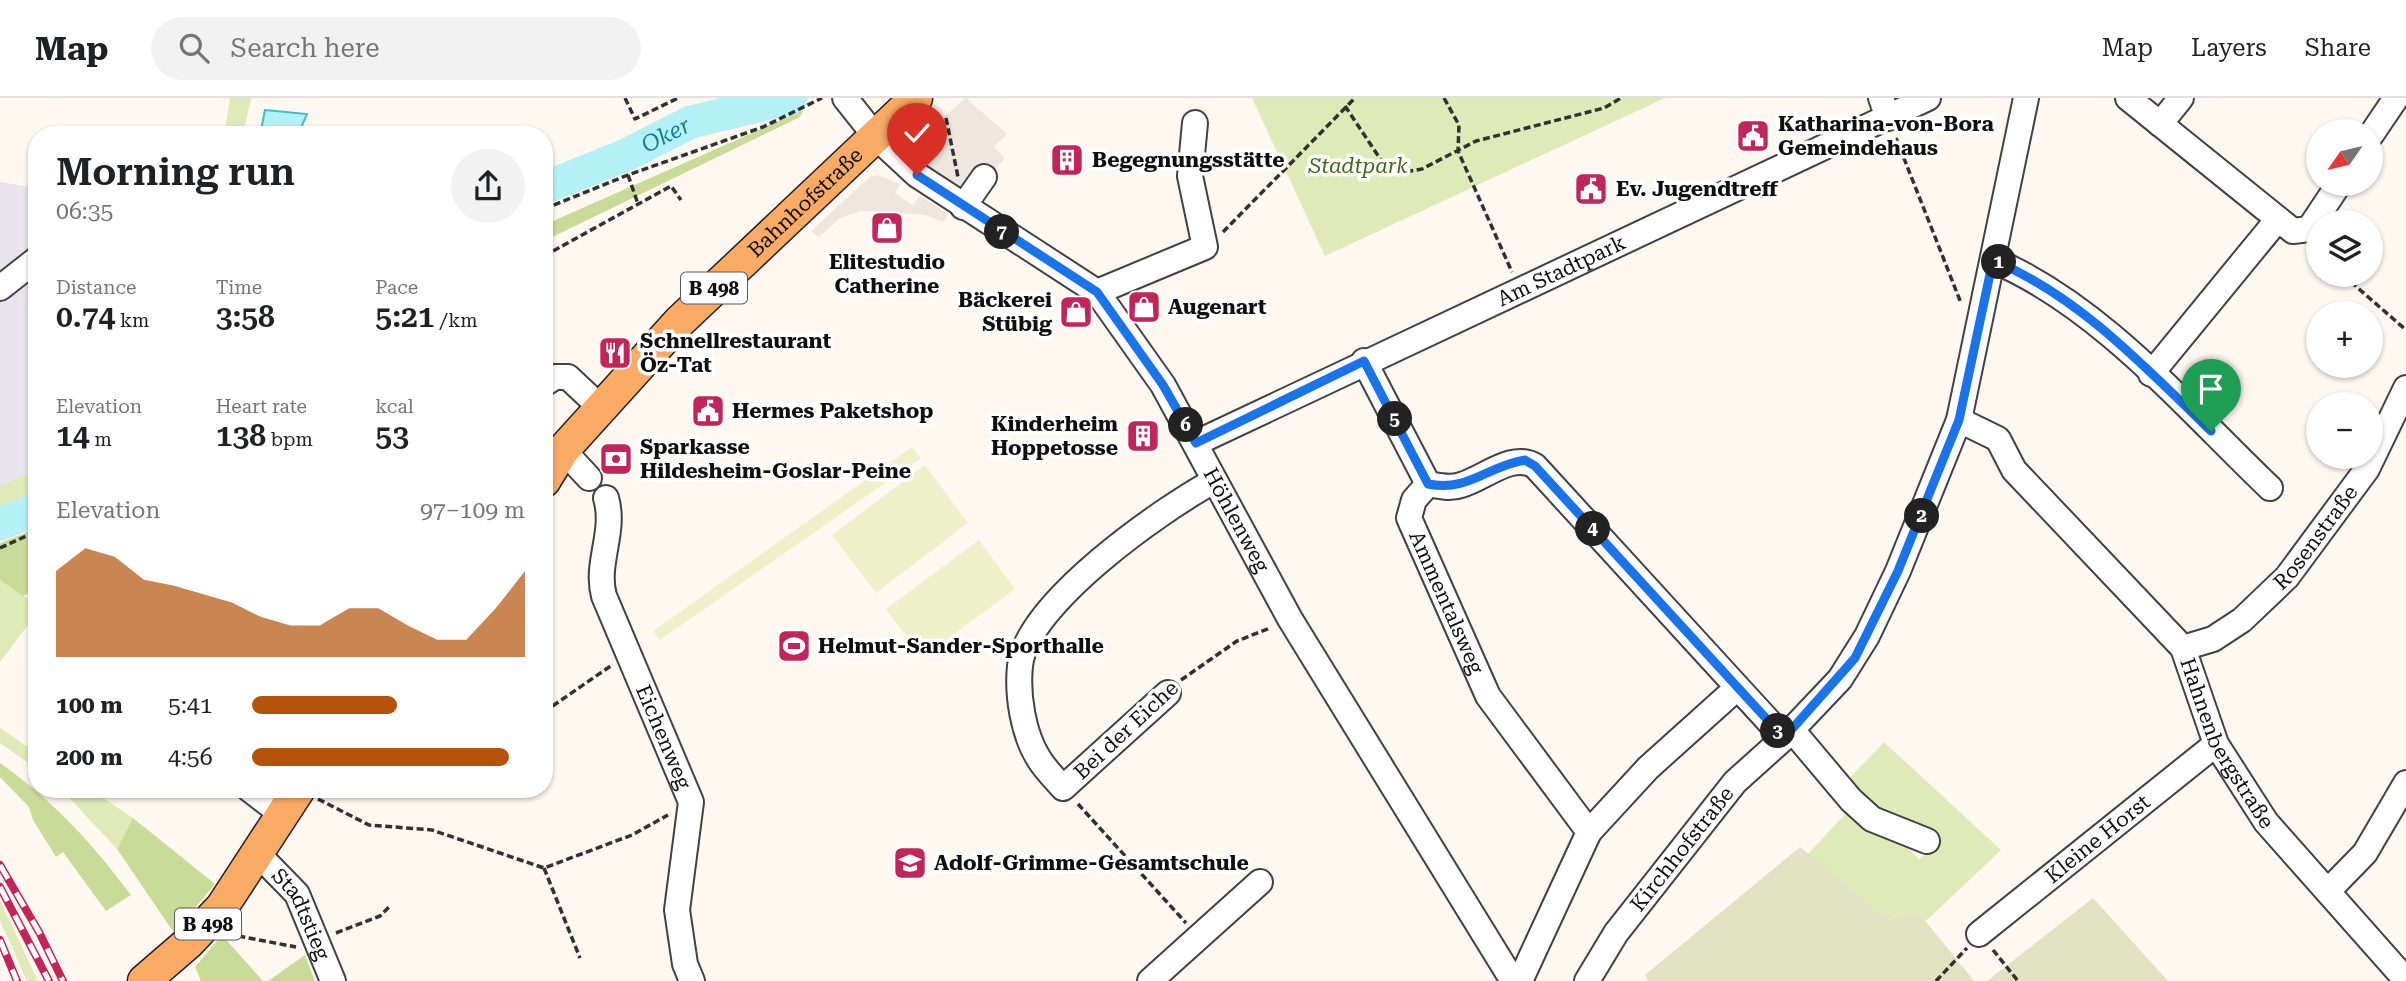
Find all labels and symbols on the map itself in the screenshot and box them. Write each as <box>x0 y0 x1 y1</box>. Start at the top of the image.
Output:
pin <box>887 103 947 175</box>
water label: Oker <box>637 111 695 159</box>
place label: Katharina-von-Bora Gemeindehaus <box>1778 112 1994 160</box>
public building icon: Katharina-von-Bora Gemeindehaus <box>1734 117 1772 155</box>
north arrow <box>2306 119 2384 196</box>
building icon: Begegnungsstätte <box>1048 141 1086 179</box>
street label: Bahnhofstraße <box>743 143 868 262</box>
place label: Begegnungsstätte <box>1092 148 1285 172</box>
park label: Stadtpark <box>1307 154 1408 178</box>
public building icon: Ev. Jugendtreff <box>1572 170 1610 208</box>
place label: Ev. Jugendtreff <box>1616 177 1778 201</box>
shop icon: Elitestudio Catherine <box>868 209 906 247</box>
pin: 7 <box>984 214 1020 250</box>
street label: Am Stadtpark <box>1493 230 1630 311</box>
pin: 1 <box>1982 244 2016 280</box>
place label: Elitestudio Catherine <box>829 250 945 298</box>
road number: B 498 <box>681 272 747 304</box>
place label: Bäckerei Stübig <box>958 288 1052 336</box>
shop icon: Augenart <box>1125 288 1163 326</box>
shop icon: Bäckerei Stübig <box>1057 293 1095 331</box>
place label: Augenart <box>1168 295 1267 319</box>
place label: Schnellrestaurant Öz-Tat <box>640 329 832 377</box>
restaurant icon: Schnellrestaurant Öz-Tat <box>596 334 634 372</box>
pin <box>2181 359 2241 431</box>
public building icon: Hermes Paketshop <box>689 392 727 430</box>
place label: Hermes Paketshop <box>732 399 933 423</box>
pin: 5 <box>1378 402 1412 436</box>
pin: 6 <box>1168 408 1204 442</box>
place label: Kinderheim Hoppetosse <box>991 412 1118 460</box>
building icon: Kinderheim Hoppetosse <box>1124 417 1162 455</box>
place label: Sparkasse Hildesheim-Goslar-Peine <box>640 435 911 483</box>
bank icon: Sparkasse Hildesheim-Goslar-Peine <box>597 440 635 478</box>
street label: Höhlenweg <box>1198 464 1274 576</box>
street label: Rosenstraße <box>2269 481 2363 595</box>
pin: 2 <box>1904 498 1940 534</box>
pin: 4 <box>1576 512 1610 546</box>
street label: Ammentalsweg <box>1404 527 1489 678</box>
sports icon: Helmut-Sander-Sporthalle <box>775 627 813 665</box>
place label: Helmut-Sander-Sporthalle <box>818 634 1104 658</box>
street label: Hahnenbergstraße <box>2175 655 2279 833</box>
street label: Bei der Eiche <box>1069 676 1183 784</box>
street label: Eichenweg <box>631 681 696 793</box>
pin: 3 <box>1760 714 1796 748</box>
street label: Kirchhofstraße <box>1626 782 1739 916</box>
street label: Kleine Horst <box>2041 790 2155 888</box>
school or university icon: Adolf-Grimme-Gesamtschule <box>891 844 929 882</box>
place label: Adolf-Grimme-Gesamtschule <box>934 851 1249 875</box>
street label: Stadtstieg <box>267 863 335 963</box>
road number: B 498 <box>175 908 241 940</box>

